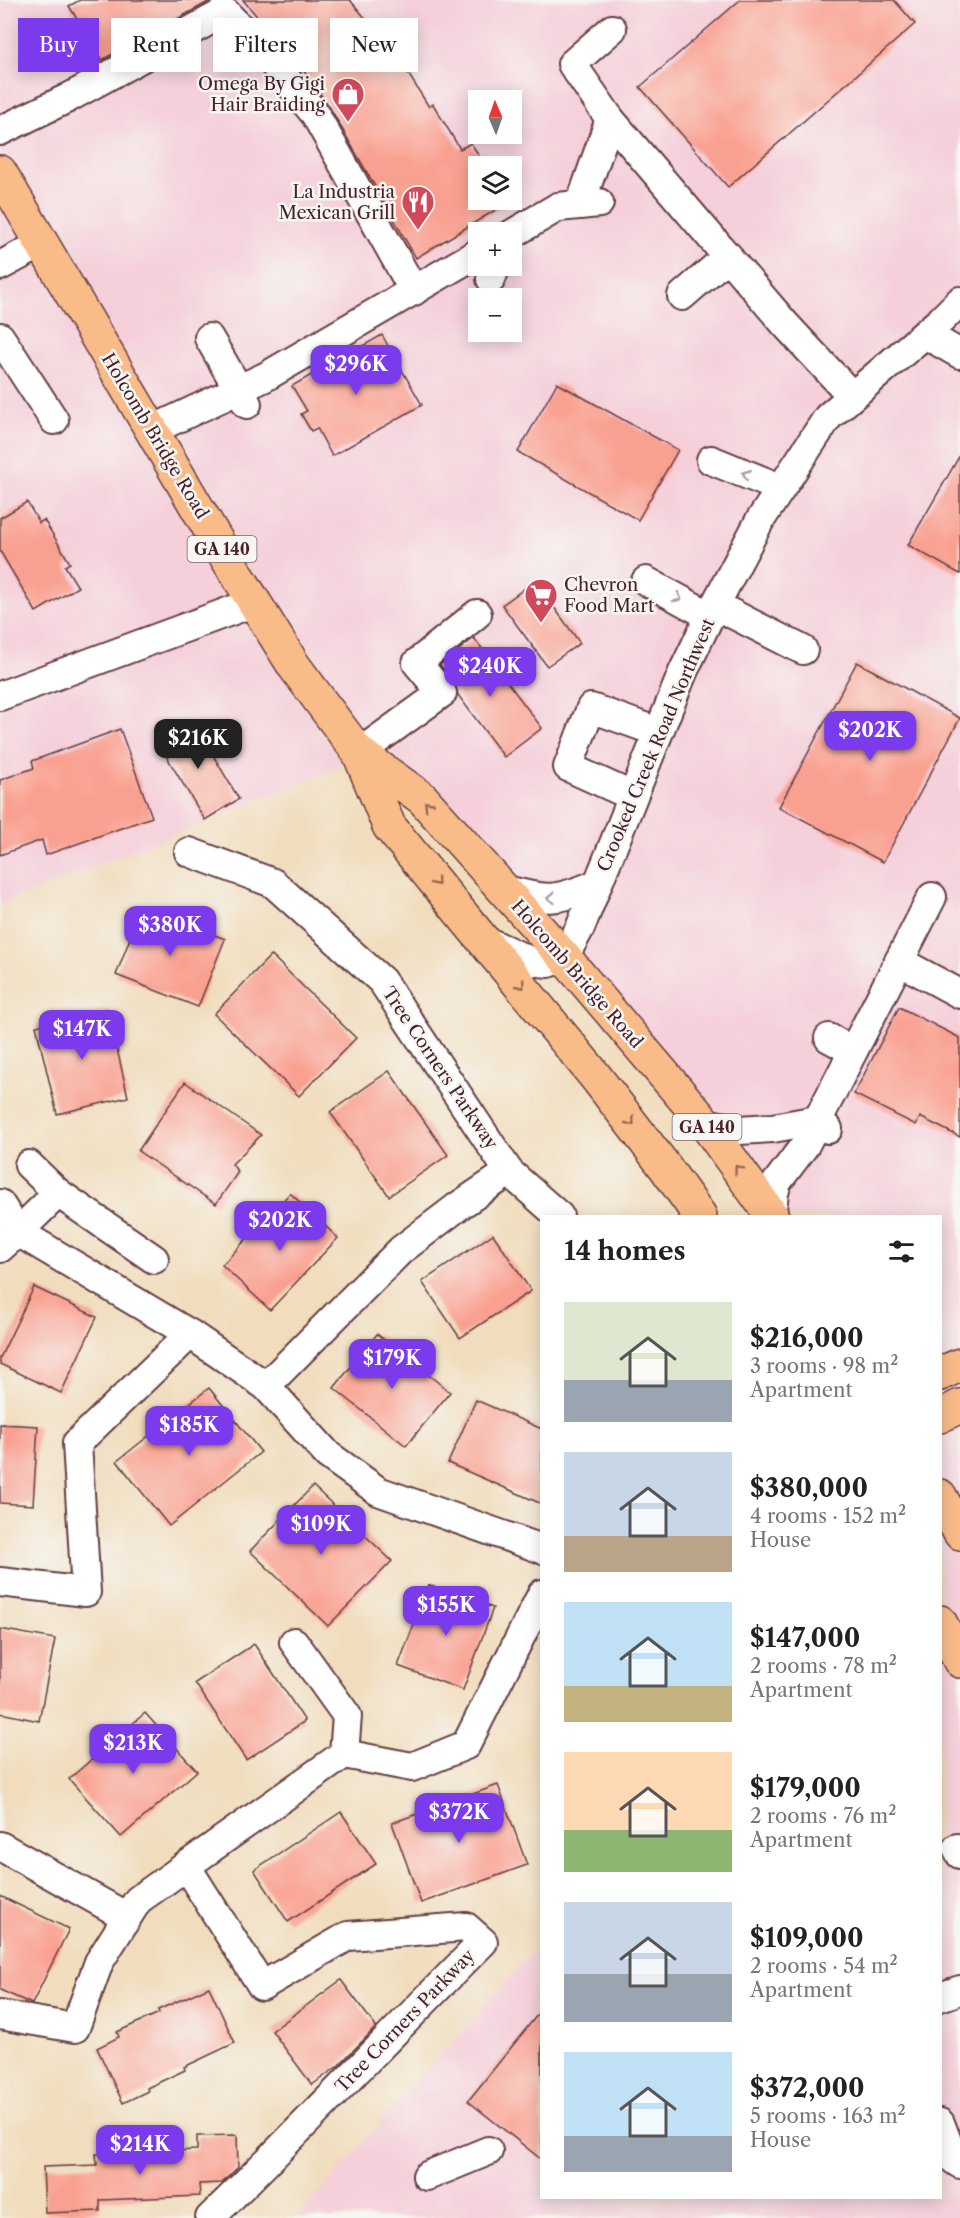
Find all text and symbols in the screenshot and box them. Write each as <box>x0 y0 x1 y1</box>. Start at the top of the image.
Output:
chip: Buy <box>18 18 99 72</box>
chip: Rent <box>111 18 201 72</box>
chip: Filters <box>213 18 318 72</box>
chip: New <box>330 18 418 72</box>
place label: Omega By Gigi Hair Braiding <box>198 73 326 116</box>
shop icon: Omega By Gigi Hair Braiding <box>330 76 366 123</box>
north arrow <box>468 90 522 144</box>
map controls <box>468 90 522 342</box>
button: layers <box>468 156 522 210</box>
place label: La Industria Mexican Grill <box>279 181 395 224</box>
restaurant icon: La Industria Mexican Grill <box>400 184 436 231</box>
button: + <box>468 222 522 276</box>
button: − <box>468 288 522 342</box>
pin: $296K <box>314 345 398 396</box>
street label: Holcomb Bridge Road <box>97 349 213 523</box>
text: $296K <box>325 352 387 376</box>
one-way arrow <box>741 469 752 481</box>
road number: GA 140 <box>188 536 256 562</box>
place label: Chevron Food Mart <box>564 574 655 617</box>
supermarket icon: Chevron Food Mart <box>523 577 559 624</box>
one-way arrow <box>672 591 682 602</box>
street label: Crooked Creek Road Northwest <box>593 614 720 875</box>
pin: $240K <box>448 647 532 698</box>
text: $240K <box>458 654 522 678</box>
pin: $202K <box>828 711 912 762</box>
text: $202K <box>838 718 902 742</box>
pin: $216K <box>156 719 240 770</box>
text: $216K <box>168 726 228 750</box>
one-way arrow <box>424 801 435 812</box>
one-way arrow <box>429 875 440 886</box>
one-way arrow <box>546 891 555 904</box>
street label: Holcomb Bridge Road <box>506 895 648 1053</box>
pin: $380K <box>128 906 212 957</box>
text: $380K <box>138 913 202 937</box>
one-way arrow <box>514 979 525 990</box>
street label: Tree Corners Parkway <box>378 983 503 1154</box>
pin: $147K <box>40 1010 124 1061</box>
text: $147K <box>53 1017 111 1041</box>
road number: GA 140 <box>672 1114 742 1140</box>
one-way arrow <box>623 1116 634 1127</box>
one-way arrow <box>734 1165 745 1176</box>
pin: $202K <box>238 1201 322 1252</box>
text: $202K <box>248 1208 312 1232</box>
text: 14 homes <box>564 1235 686 1267</box>
icon: filters <box>885 1235 918 1268</box>
text: $216,000 <box>750 1322 864 1354</box>
icon: home <box>612 1326 684 1398</box>
pin: $179K <box>350 1339 434 1390</box>
text: $179K <box>363 1346 421 1370</box>
text: 3 rooms · 98 m² <box>750 1354 898 1378</box>
text: Apartment <box>750 1378 853 1402</box>
pin: $185K <box>147 1406 231 1457</box>
text: $185K <box>159 1413 219 1437</box>
text: $380,000 <box>750 1472 868 1504</box>
icon: home <box>612 1476 684 1548</box>
text: 4 rooms · 152 m² <box>750 1504 906 1528</box>
pin: $109K <box>279 1505 363 1556</box>
text: $109K <box>291 1512 351 1536</box>
text: House <box>750 1528 811 1552</box>
pin: $155K <box>404 1586 488 1637</box>
text: $155K <box>417 1593 475 1617</box>
text: $147,000 <box>750 1622 860 1654</box>
icon: home <box>612 1626 684 1698</box>
text: 2 rooms · 78 m² <box>750 1654 897 1678</box>
text: Apartment <box>750 1678 853 1702</box>
pin: $213K <box>91 1724 175 1775</box>
text: $213K <box>103 1731 163 1755</box>
text: $179,000 <box>750 1772 861 1804</box>
icon: home <box>612 1776 684 1848</box>
pin: $372K <box>417 1793 501 1844</box>
text: $372K <box>429 1800 489 1824</box>
text: 2 rooms · 76 m² <box>750 1804 896 1828</box>
text: Apartment <box>750 1828 853 1852</box>
text: $109,000 <box>750 1922 864 1954</box>
icon: home <box>612 1926 684 1998</box>
street label: Tree Corners Parkway <box>331 1944 480 2097</box>
text: 2 rooms · 54 m² <box>750 1954 898 1978</box>
text: Apartment <box>750 1978 853 2002</box>
text: $372,000 <box>750 2072 865 2104</box>
icon: home <box>612 2076 684 2148</box>
text: 5 rooms · 163 m² <box>750 2104 906 2128</box>
pin: $214K <box>98 2125 182 2176</box>
text: House <box>750 2128 811 2152</box>
text: $214K <box>110 2132 170 2156</box>

